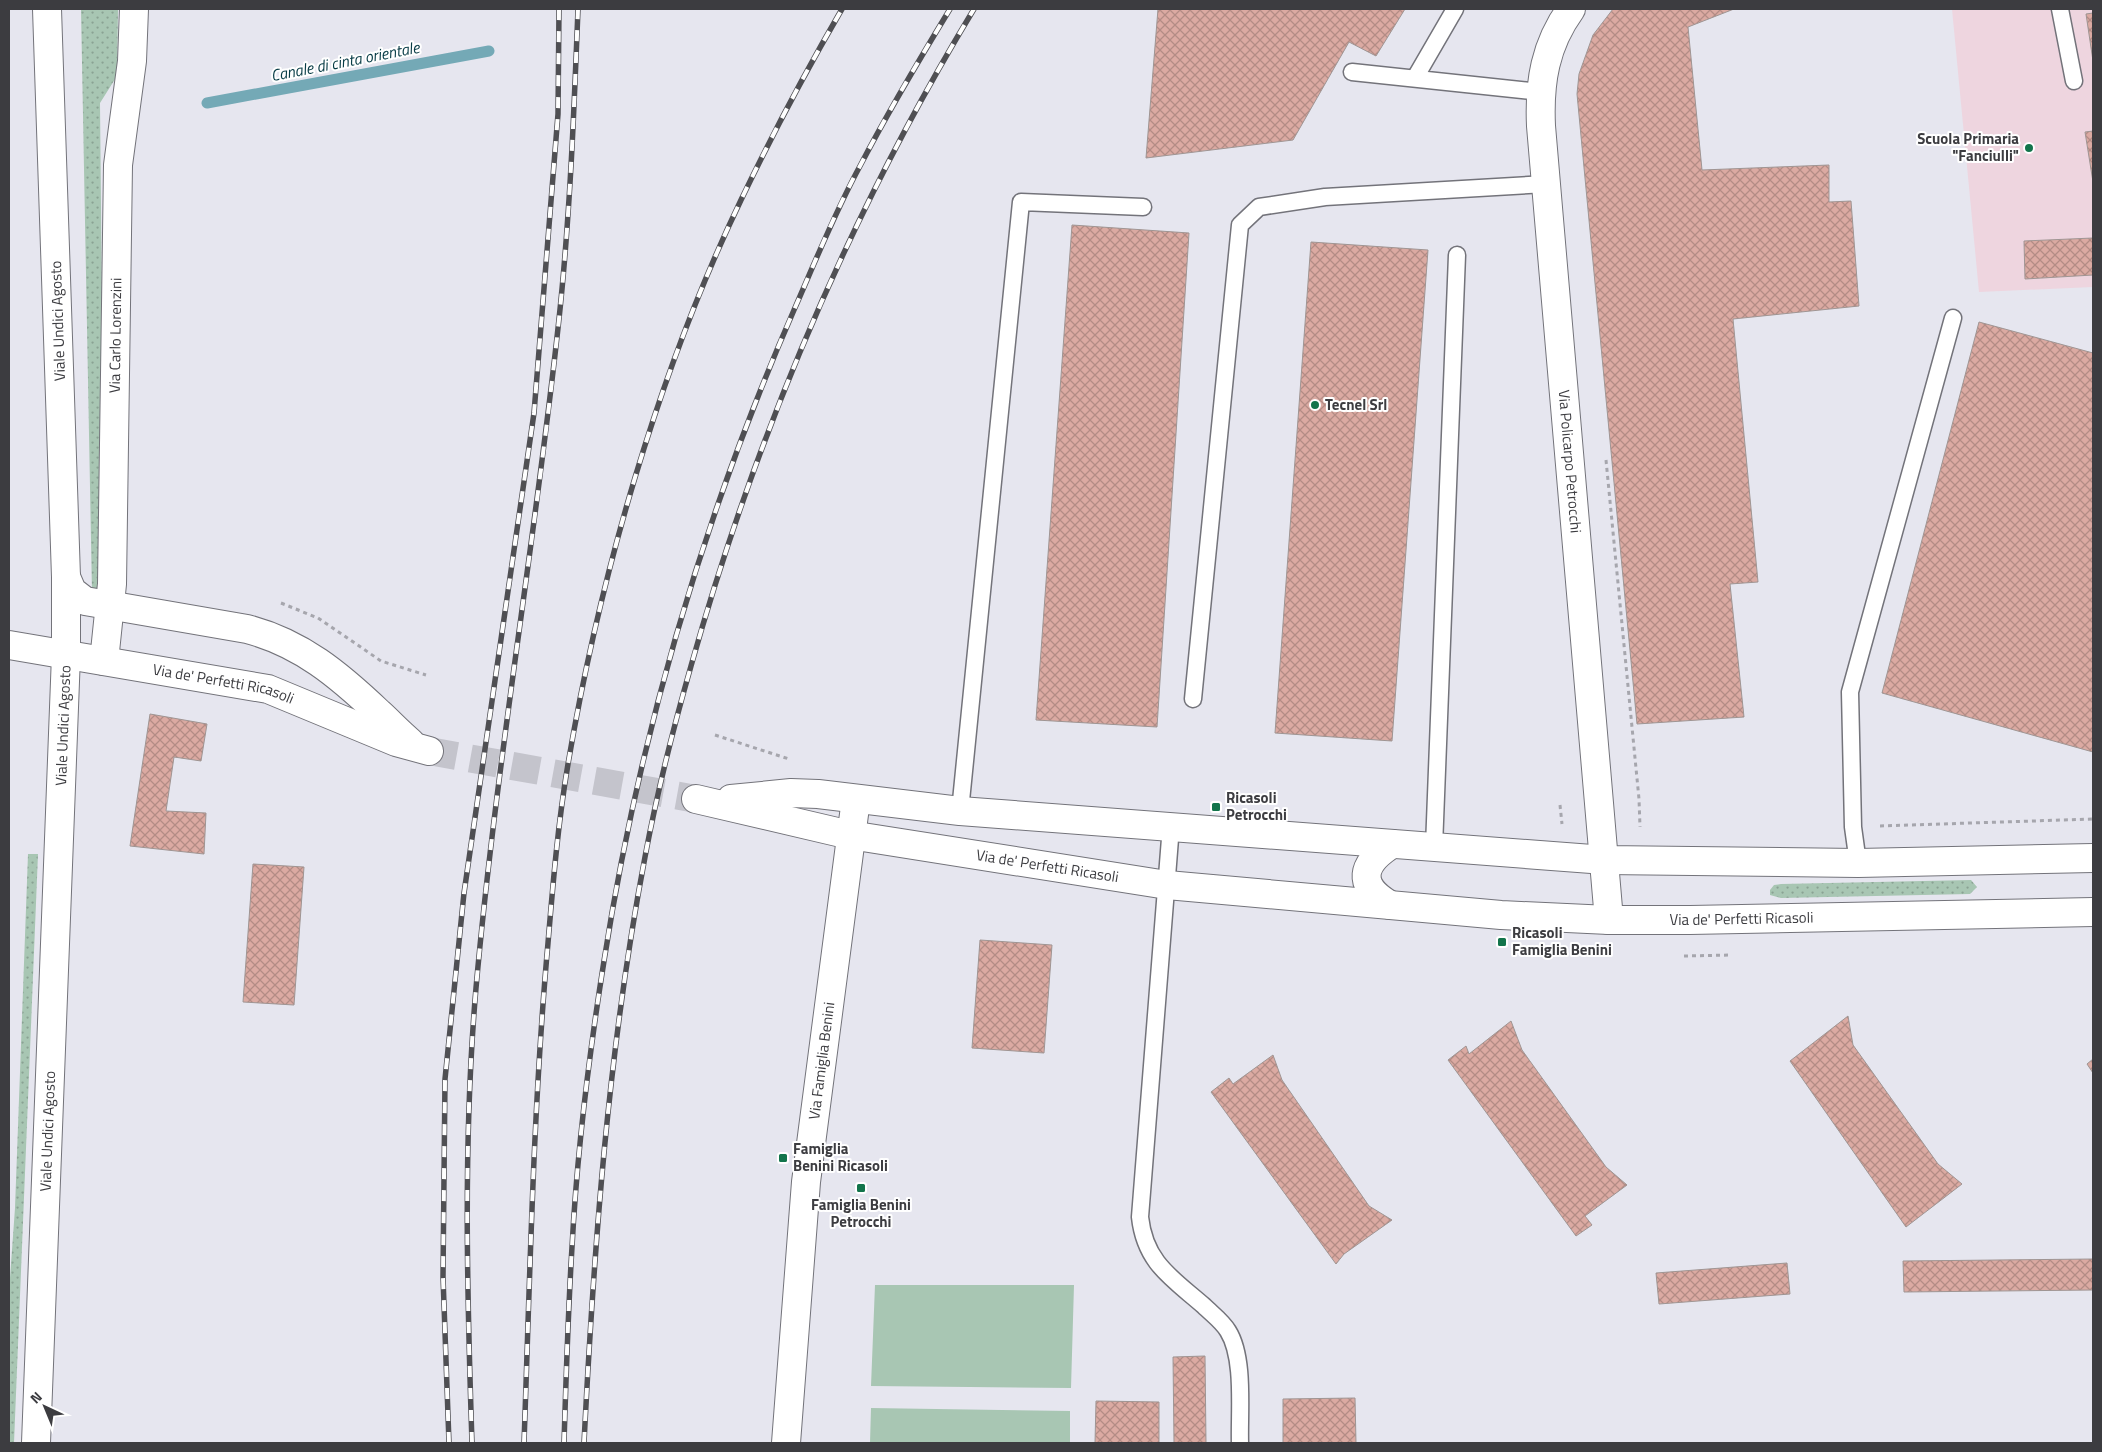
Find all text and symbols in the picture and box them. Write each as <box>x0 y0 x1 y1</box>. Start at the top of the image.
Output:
water label: Canale di cinta orientale <box>269 35 423 87</box>
place label: Scuola Primaria "Fanciulli" <box>1917 127 2019 167</box>
marker: Scuola Primaria "Fanciulli" <box>2023 142 2035 154</box>
street label: Viale Undici Agosto <box>44 260 71 382</box>
street label: Via Carlo Lorenzini <box>103 277 127 393</box>
street label: Via Policarpo Petrocchi <box>1553 389 1588 534</box>
place label: Tecnel Srl <box>1325 393 1387 416</box>
marker: Tecnel Srl <box>1309 399 1321 411</box>
street label: Via de' Perfetti Ricasoli <box>151 658 298 710</box>
street label: Viale Undici Agosto <box>49 665 77 786</box>
place label: Ricasoli Petrocchi <box>1226 786 1287 826</box>
marker: Ricasoli Petrocchi <box>1210 801 1222 813</box>
street label: Via de' Perfetti Ricasoli <box>975 843 1120 888</box>
street label: Via de' Perfetti Ricasoli <box>1669 906 1814 931</box>
place label: Ricasoli Famiglia Benini <box>1512 921 1612 961</box>
marker: Ricasoli Famiglia Benini <box>1496 936 1508 948</box>
street label: Via Famiglia Benini <box>802 1000 840 1121</box>
street label: Viale Undici Agosto <box>34 1070 61 1192</box>
place label: Famiglia Benini Ricasoli <box>793 1137 888 1177</box>
marker: Famiglia Benini Ricasoli <box>777 1152 789 1164</box>
marker: Famiglia Benini Petrocchi <box>855 1182 867 1194</box>
place label: Famiglia Benini Petrocchi <box>811 1193 911 1233</box>
north arrow <box>20 1382 70 1432</box>
text: N <box>25 1386 46 1408</box>

